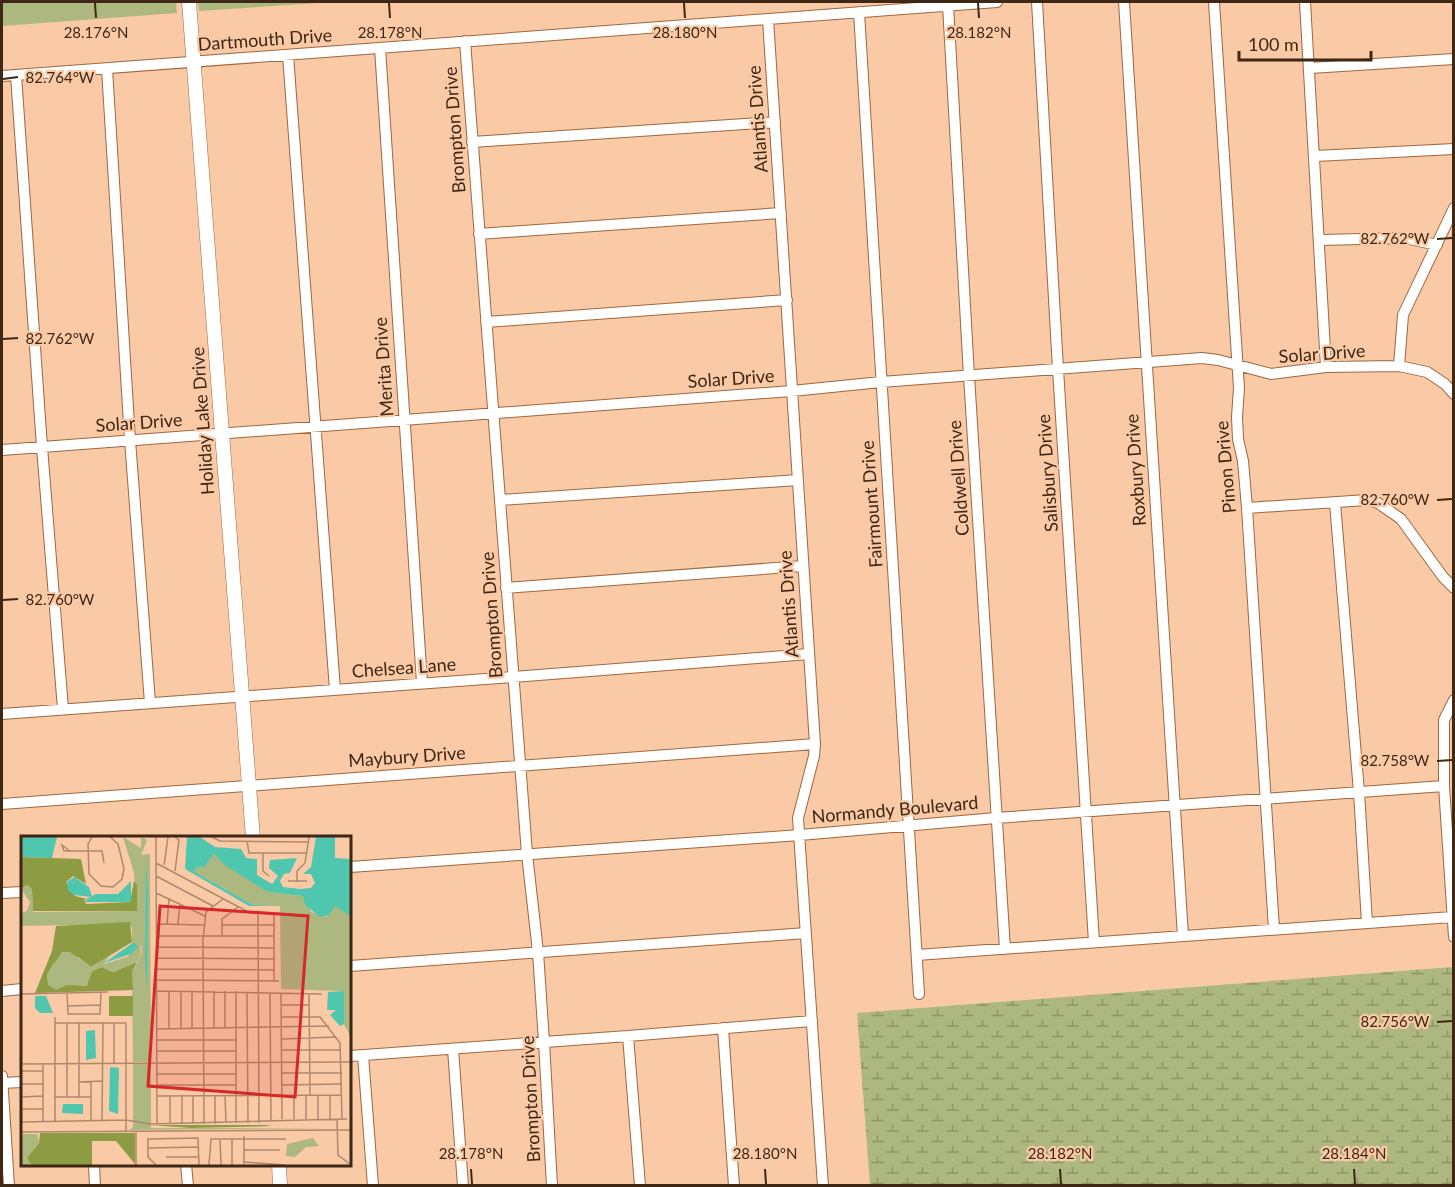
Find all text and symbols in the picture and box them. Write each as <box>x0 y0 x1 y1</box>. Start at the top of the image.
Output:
text: 28.176°N <box>64 23 128 41</box>
street label: Dartmouth Drive <box>197 23 333 55</box>
text: 28.178°N <box>358 23 422 41</box>
text: 28.180°N <box>653 23 717 41</box>
text: 28.182°N <box>947 23 1011 41</box>
scale bar <box>1239 24 1371 62</box>
text: 100 m <box>1248 33 1299 55</box>
street label: Atlantis Drive <box>742 65 772 174</box>
street label: Brompton Drive <box>439 66 469 194</box>
text: 82.764°W <box>26 68 95 86</box>
text: 82.762°W <box>1361 229 1430 247</box>
street label: Merita Drive <box>369 317 397 418</box>
text: 82.762°W <box>26 329 95 347</box>
street label: Solar Drive <box>1278 339 1366 367</box>
street label: Holiday Lake Drive <box>186 346 218 496</box>
street label: Solar Drive <box>687 364 775 392</box>
street label: Solar Drive <box>95 408 183 436</box>
street label: Salisbury Drive <box>1032 413 1062 533</box>
street label: Roxbury Drive <box>1120 413 1150 527</box>
street label: Coldwell Drive <box>943 419 973 537</box>
street label: Pinon Drive <box>1210 420 1240 514</box>
street label: Fairmount Drive <box>856 440 886 569</box>
text: 82.760°W <box>1361 490 1430 508</box>
street label: Atlantis Drive <box>773 550 803 659</box>
street label: Brompton Drive <box>476 551 506 679</box>
text: 82.760°W <box>26 590 95 608</box>
street label: Chelsea Lane <box>351 652 457 682</box>
street label: Maybury Drive <box>348 741 466 771</box>
text: 82.758°W <box>1361 751 1430 769</box>
street label: Normandy Boulevard <box>811 791 979 827</box>
inset map <box>21 836 351 1166</box>
text: 82.756°W <box>1361 1012 1430 1030</box>
street label: Brompton Drive <box>516 1035 544 1163</box>
text: 28.178°N <box>439 1144 503 1162</box>
text: 28.180°N <box>733 1144 797 1162</box>
text: 28.182°N <box>1028 1144 1092 1162</box>
text: 28.184°N <box>1322 1144 1386 1162</box>

